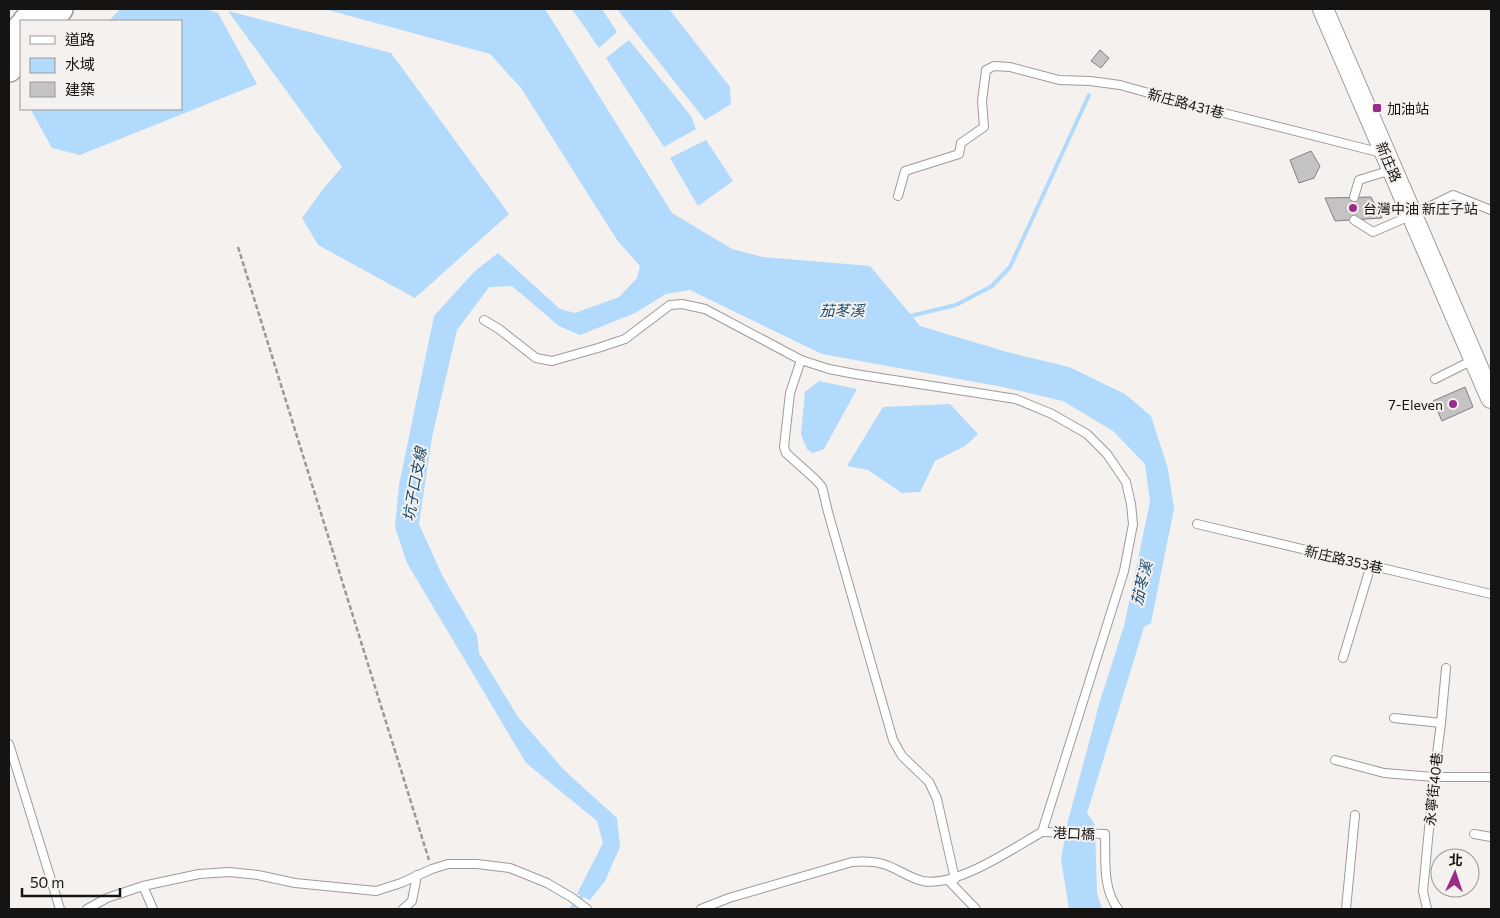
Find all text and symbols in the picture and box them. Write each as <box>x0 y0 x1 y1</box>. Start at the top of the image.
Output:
legend <box>20 20 182 110</box>
text: 道路 <box>65 30 95 48</box>
text: 水域 <box>65 55 95 73</box>
text: 建築 <box>65 80 95 98</box>
street label: 新庄路431巷 <box>1146 85 1226 121</box>
place label: 加油站 <box>1387 100 1429 117</box>
marker: 加油站 <box>1371 102 1383 114</box>
street label: 新庄路 <box>1373 139 1405 185</box>
place label: 台灣中油 新庄子站 <box>1363 200 1478 217</box>
marker: 台灣中油 新庄子站 <box>1347 202 1359 214</box>
water label: 茄苳溪 <box>819 301 866 319</box>
place label: 7-Eleven <box>1388 396 1443 413</box>
marker: 7-Eleven <box>1447 398 1459 410</box>
water label: 坑子口支線 <box>399 444 430 523</box>
street label: 新庄路353巷 <box>1303 542 1385 576</box>
water label: 茄苳溪 <box>1127 557 1156 607</box>
street label: 永寧街40巷 <box>1421 752 1445 826</box>
street label: 港口橋 <box>1053 823 1095 843</box>
north arrow <box>1430 848 1480 898</box>
text: 北 <box>1448 851 1463 868</box>
scale bar <box>22 866 120 898</box>
text: 50 m <box>30 873 64 891</box>

